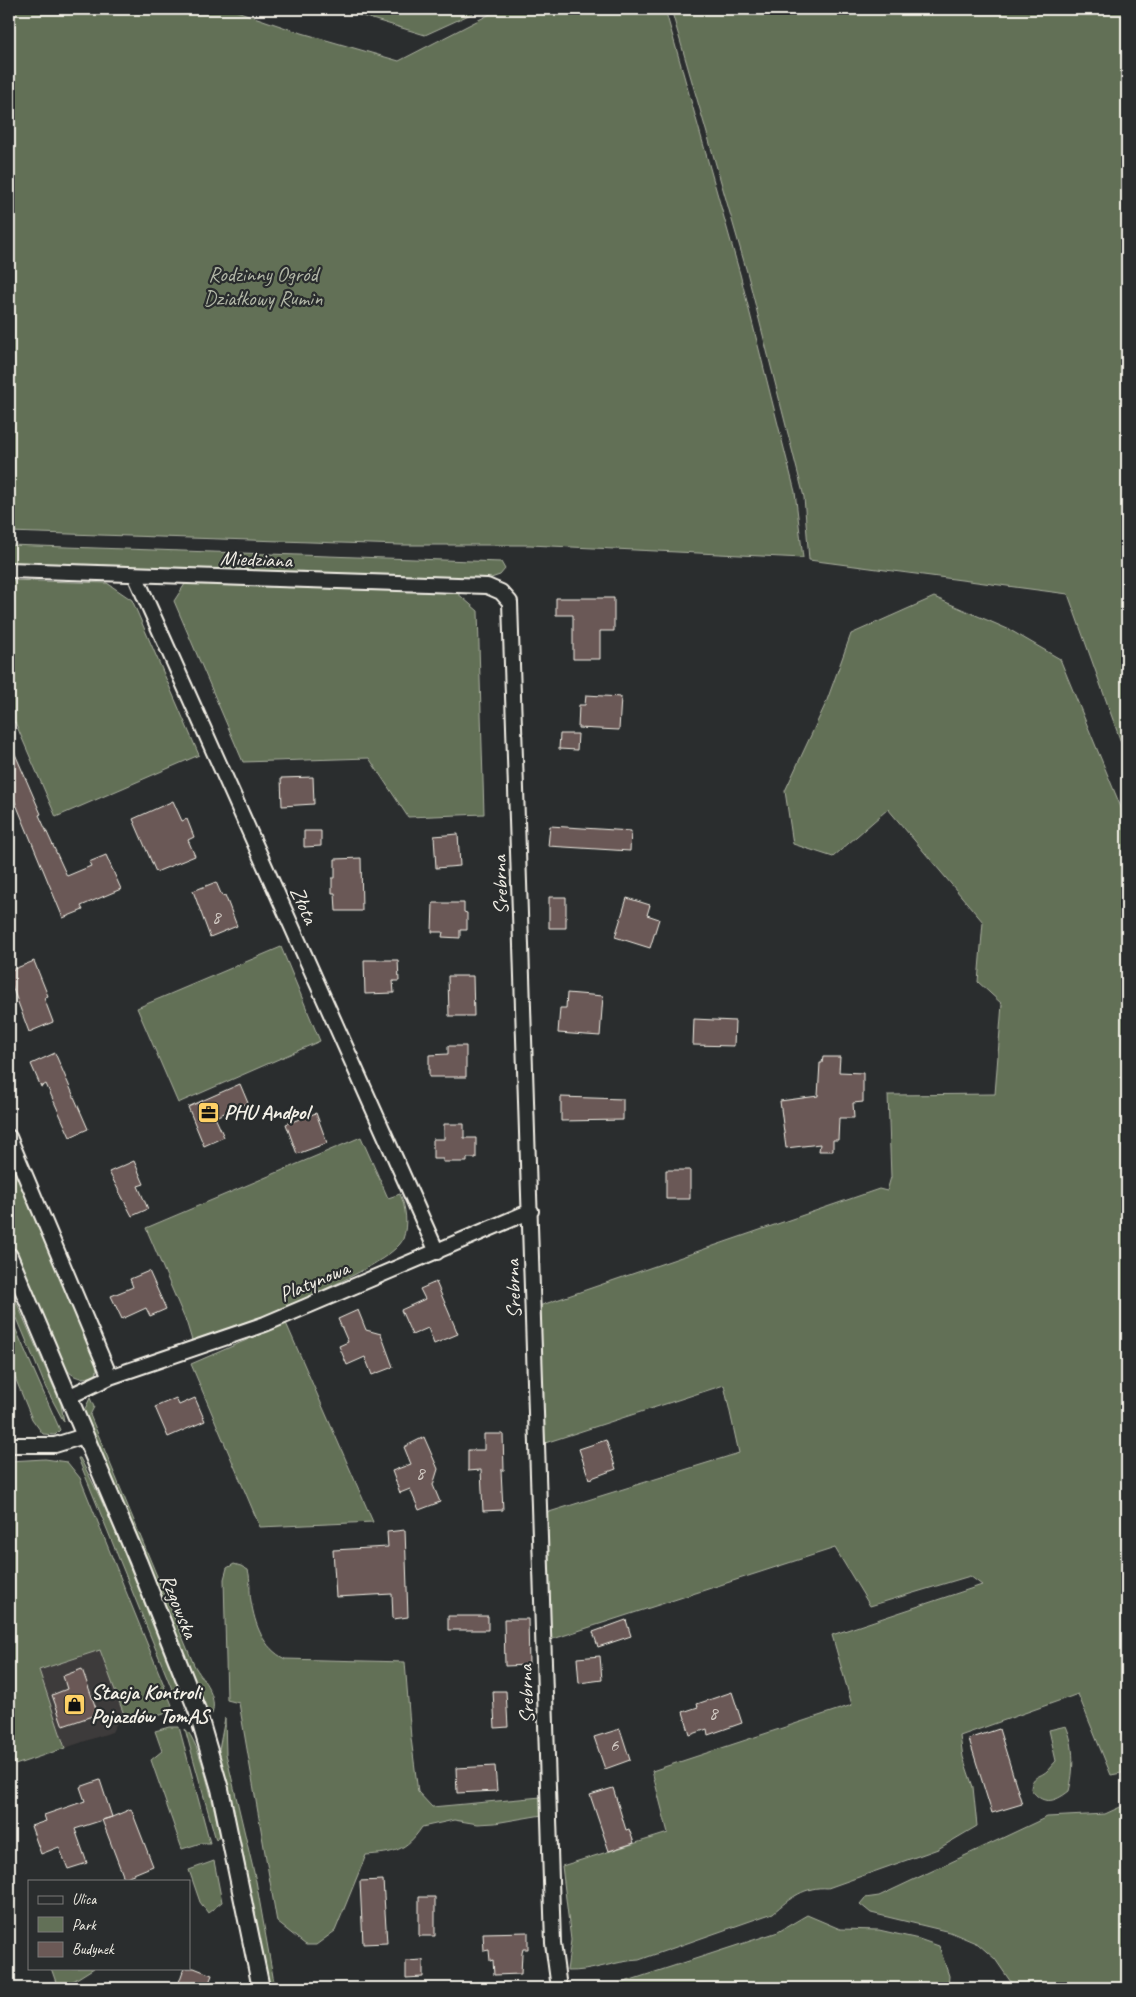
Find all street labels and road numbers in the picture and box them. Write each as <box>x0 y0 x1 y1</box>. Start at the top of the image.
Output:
street label: Miedziana <box>220 545 294 573</box>
street label: Srebrna <box>486 854 514 915</box>
street label: Złota <box>284 882 324 929</box>
street label: Platynowa <box>275 1254 355 1307</box>
street label: Srebrna <box>499 1258 527 1319</box>
street label: Rzgowska <box>154 1570 204 1644</box>
street label: Srebrna <box>512 1663 540 1724</box>

